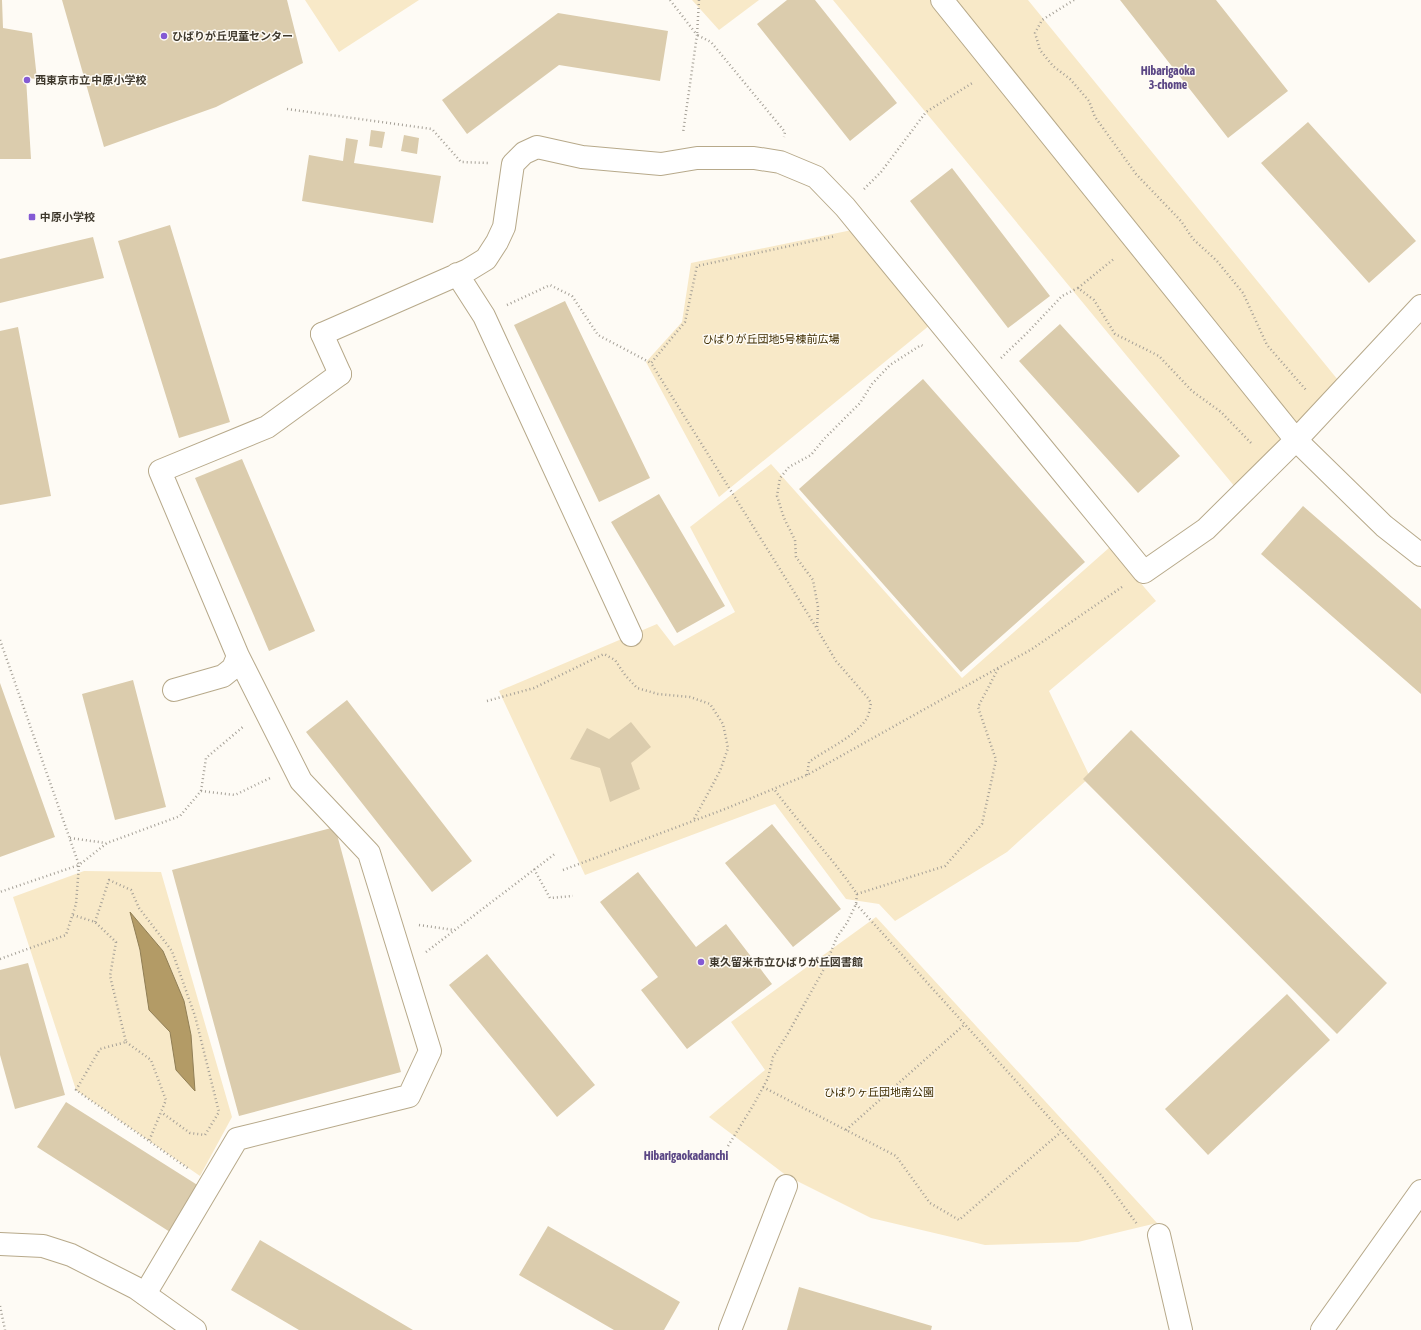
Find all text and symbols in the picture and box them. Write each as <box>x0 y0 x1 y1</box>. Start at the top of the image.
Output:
place label: ひばりが丘児童センター <box>172 30 293 42</box>
marker: ひばりが丘児童センター <box>159 31 169 41</box>
district label: Hibarigaoka 3-chome <box>1141 64 1196 92</box>
place label: 西東京市立 中原小学校 <box>35 74 147 86</box>
marker: 西東京市立 中原小学校 <box>22 75 32 85</box>
place label: 中原小学校 <box>40 211 95 223</box>
marker: 中原小学校 <box>27 212 37 222</box>
park label: ひばりが丘団地5号棟前広場 <box>702 333 840 345</box>
place label: 東久留米市立ひばりが丘図書館 <box>709 956 863 968</box>
marker: 東久留米市立ひばりが丘図書館 <box>696 957 706 967</box>
park label: ひばりヶ丘団地南公園 <box>824 1086 934 1098</box>
district label: Hibarigaokadanchi <box>644 1149 728 1163</box>

